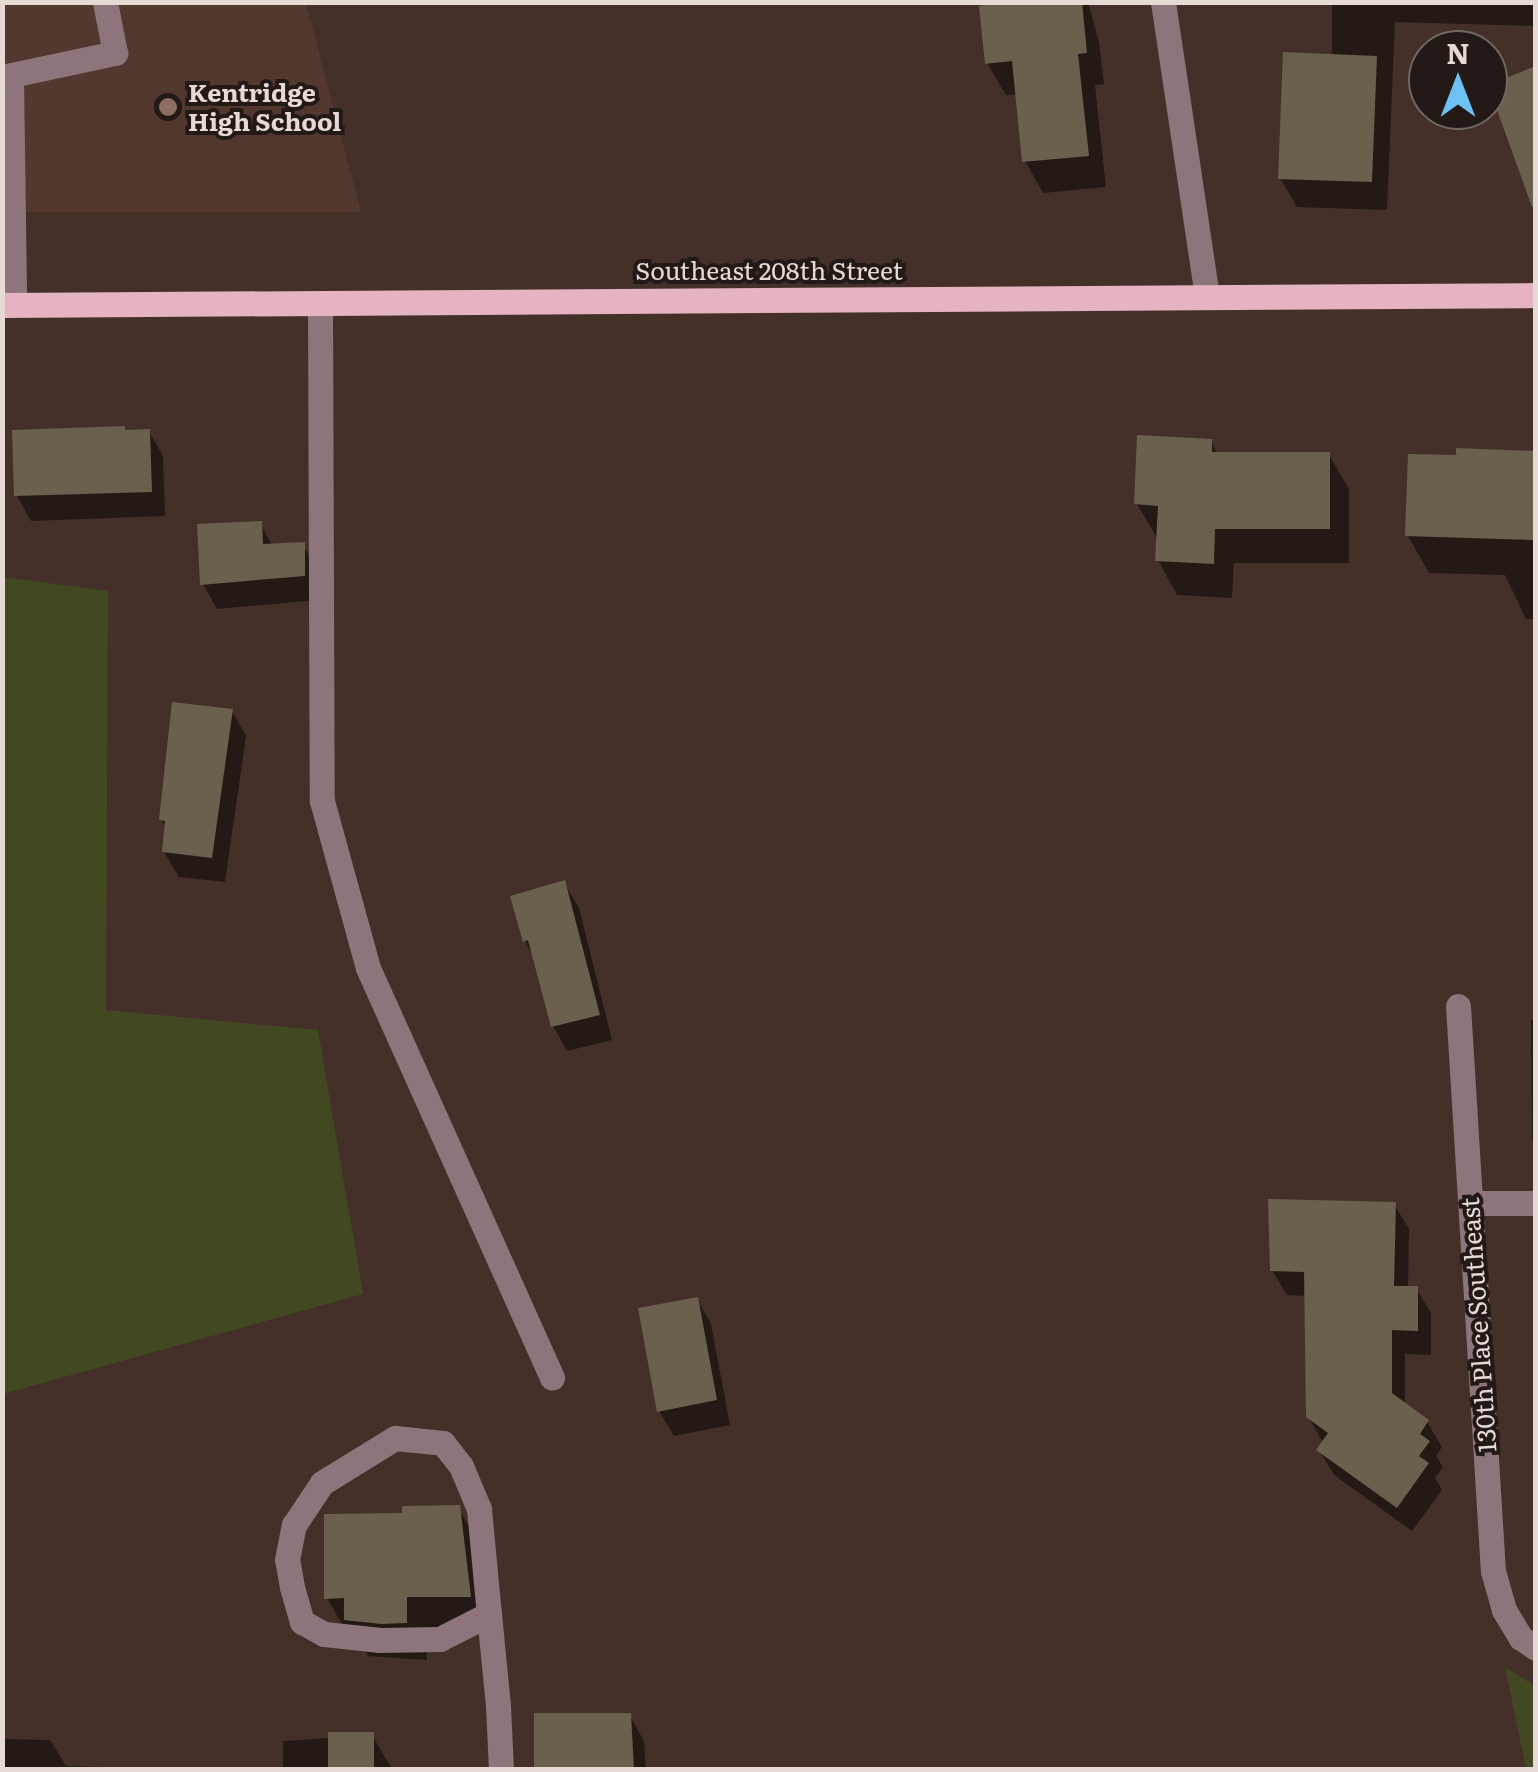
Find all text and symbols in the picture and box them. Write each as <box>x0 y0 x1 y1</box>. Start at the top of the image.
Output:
north arrow <box>1408 30 1508 130</box>
text: N <box>1446 31 1470 73</box>
place label: Kentridge High School <box>188 78 341 137</box>
marker: Kentridge High School <box>157 96 179 118</box>
street label: Southeast 208th Street <box>635 255 903 285</box>
street label: 130th Place Southeast <box>1454 1197 1502 1453</box>

